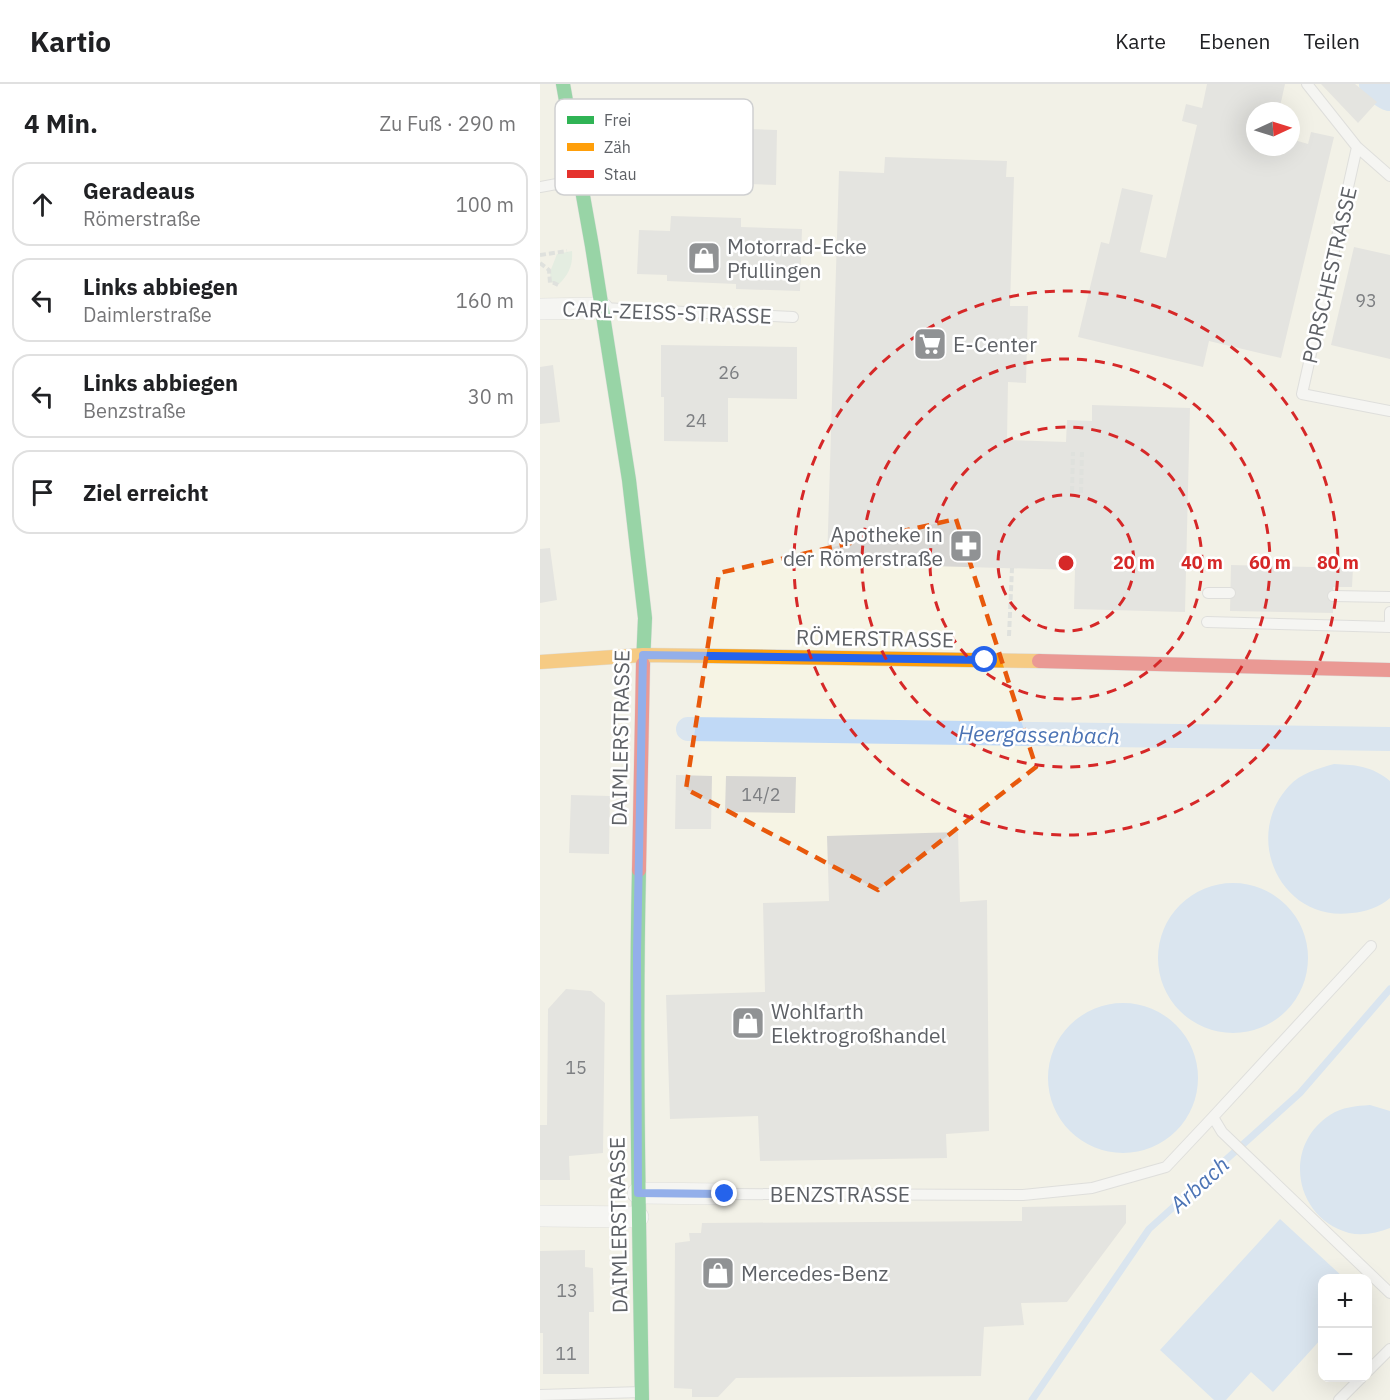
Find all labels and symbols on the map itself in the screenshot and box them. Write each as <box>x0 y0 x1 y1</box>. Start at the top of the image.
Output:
legend <box>555 99 753 195</box>
north arrow <box>1246 102 1300 156</box>
text: Frei <box>604 110 631 130</box>
text: Zäh <box>604 137 631 157</box>
text: Stau <box>604 164 637 184</box>
street label: PORSCHESTRASSE <box>1295 184 1363 366</box>
place label: Motorrad-Ecke Pfullingen <box>727 232 867 284</box>
shop icon: Motorrad-Ecke Pfullingen <box>686 240 722 276</box>
house number: 93 <box>1355 289 1377 312</box>
street label: CARL-ZEISS-STRASSE <box>562 294 772 330</box>
supermarket icon: E-Center <box>912 326 948 362</box>
place label: E-Center <box>953 330 1037 358</box>
house number: 26 <box>718 361 740 384</box>
house number: 24 <box>685 409 707 432</box>
place label: Apotheke in der Römerstraße <box>783 520 943 572</box>
pharmacy icon: Apotheke in der Römerstraße <box>948 528 984 564</box>
text: 20 m <box>1113 551 1155 574</box>
text: 40 m <box>1181 551 1223 574</box>
text: 60 m <box>1249 551 1291 574</box>
text: 80 m <box>1317 551 1359 574</box>
centre of rings <box>1056 553 1076 573</box>
street label: RÖMERSTRASSE <box>796 623 954 653</box>
route start <box>971 646 997 672</box>
street label: DAIMLERSTRASSE <box>604 650 636 826</box>
water label: Heergassenbach <box>958 718 1120 750</box>
house number: 14/2 <box>741 783 781 806</box>
place label: Wohlfarth Elektrogroßhandel <box>771 997 947 1049</box>
shop icon: Wohlfarth Elektrogroßhandel <box>730 1005 766 1041</box>
house number: 15 <box>565 1056 587 1079</box>
street label: DAIMLERSTRASSE <box>602 1137 634 1313</box>
water label: Arbach <box>1162 1150 1235 1219</box>
route end <box>711 1180 737 1206</box>
street label: BENZSTRASSE <box>770 1180 910 1208</box>
shop icon: Mercedes-Benz <box>700 1255 736 1291</box>
place label: Mercedes-Benz <box>741 1259 888 1287</box>
house number: 13 <box>556 1279 578 1302</box>
house number: 11 <box>555 1342 577 1365</box>

